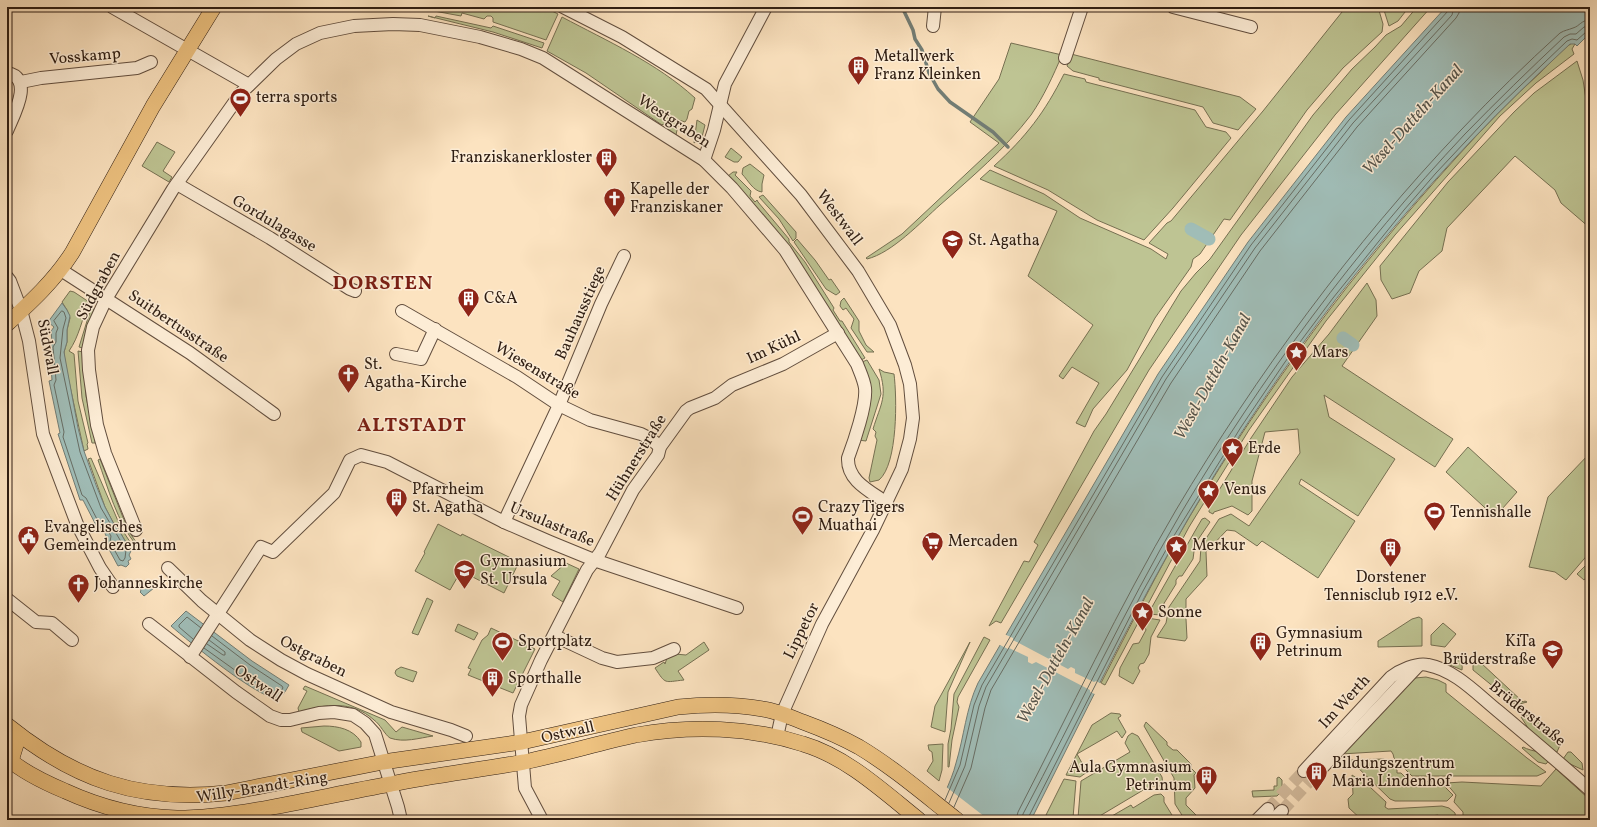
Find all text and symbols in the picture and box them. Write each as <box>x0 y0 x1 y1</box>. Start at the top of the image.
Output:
street label: Vosskamp <box>48 43 122 71</box>
place label: Metallwerk Franz Kleinken <box>874 46 981 86</box>
building icon: Metallwerk Franz Kleinken <box>845 53 871 86</box>
water label: Wesel-Datteln-Kanal <box>1357 60 1469 180</box>
sports icon: terra sports <box>227 85 253 118</box>
place label: terra sports <box>256 87 337 109</box>
street label: Westgraben <box>633 90 715 154</box>
building icon: Franziskanerkloster <box>594 145 620 178</box>
place label: Franziskanerkloster <box>450 147 592 169</box>
place label: Kapelle der Franziskaner <box>630 179 723 219</box>
church icon: Kapelle der Franziskaner <box>601 186 627 219</box>
street label: Westwall <box>811 186 867 251</box>
street label: Gordulagasse <box>228 190 320 258</box>
school or university icon: St. Agatha <box>939 228 965 261</box>
place label: St. Agatha <box>968 230 1040 252</box>
street label: Südgraben <box>72 247 126 325</box>
street label: Bauhausstiege <box>550 262 612 364</box>
district label: DORSTEN <box>333 270 433 298</box>
street label: Suitbertusstraße <box>123 285 233 369</box>
building icon: C&A <box>455 286 481 319</box>
place label: C&A <box>484 288 518 310</box>
water label: Wesel-Datteln-Kanal <box>1169 310 1257 444</box>
street label: Südwall <box>31 317 63 377</box>
street label: Im Kühl <box>743 326 805 370</box>
street label: Wiesenstraße <box>490 337 584 405</box>
place icon: Mars <box>1283 340 1309 373</box>
place label: Mars <box>1312 342 1349 364</box>
place label: St. Agatha-Kirche <box>364 354 467 394</box>
church icon: St. Agatha-Kirche <box>335 361 361 394</box>
street label: Hühnerstraße <box>602 410 672 506</box>
district label: ALTSTADT <box>357 412 467 440</box>
place icon: Erde <box>1220 436 1246 469</box>
place label: Erde <box>1248 438 1281 460</box>
place icon: Venus <box>1195 477 1221 510</box>
place label: Pfarrheim St. Agatha <box>412 479 484 519</box>
place label: Venus <box>1224 479 1267 501</box>
building icon: Pfarrheim St. Agatha <box>383 486 409 519</box>
street label: Ursulastraße <box>506 497 598 553</box>
place label: Crazy Tigers Muathai <box>818 497 905 537</box>
sports icon: Tennishalle <box>1422 500 1448 533</box>
place label: Tennishalle <box>1450 502 1531 524</box>
sports icon: Crazy Tigers Muathai <box>790 504 816 537</box>
place label: Evangelisches Gemeindezentrum <box>44 517 177 557</box>
public building icon: Evangelisches Gemeindezentrum <box>16 524 42 557</box>
supermarket icon: Mercaden <box>919 529 945 562</box>
place label: Mercaden <box>948 531 1018 553</box>
place icon: Merkur <box>1163 533 1189 566</box>
place label: Merkur <box>1192 535 1246 557</box>
building icon: Dorstener Tennisclub 1912 e.V. <box>1378 535 1404 568</box>
place label: Gymnasium St. Ursula <box>480 551 567 591</box>
school or university icon: Gymnasium St. Ursula <box>451 558 477 591</box>
place label: Dorstener Tennisclub 1912 e.V. <box>1324 567 1458 607</box>
church icon: Johanneskirche <box>65 571 91 604</box>
place label: Johanneskirche <box>94 573 203 595</box>
water label: Wesel-Datteln-Kanal <box>1012 594 1100 728</box>
street label: Lippetor <box>779 599 825 663</box>
place icon: Sonne <box>1129 600 1155 633</box>
place label: Sonne <box>1158 602 1202 624</box>
place label: Gymnasium Petrinum <box>1276 623 1363 663</box>
sports icon: Sportplatz <box>489 629 515 662</box>
building icon: Gymnasium Petrinum <box>1247 630 1273 663</box>
street label: Ostgraben <box>276 631 350 683</box>
place label: Sportplatz <box>518 631 592 653</box>
place label: KiTa Brüderstraße <box>1443 631 1536 671</box>
school or university icon: KiTa Brüderstraße <box>1539 638 1565 671</box>
street label: Ostwall <box>229 660 287 708</box>
building icon: Sporthalle <box>480 666 506 699</box>
place label: Sporthalle <box>508 668 582 690</box>
street label: Im Werth <box>1314 670 1376 734</box>
street label: Brüderstraße <box>1484 676 1570 752</box>
street label: Ostwall <box>539 716 597 750</box>
place label: Bildungszentrum Maria Lindenhof <box>1332 753 1455 793</box>
place label: Aula Gymnasium Petrinum <box>1069 757 1192 797</box>
building icon: Bildungszentrum Maria Lindenhof <box>1304 760 1330 793</box>
building icon: Aula Gymnasium Petrinum <box>1194 764 1220 797</box>
street label: Willy-Brandt-Ring <box>195 767 329 809</box>

